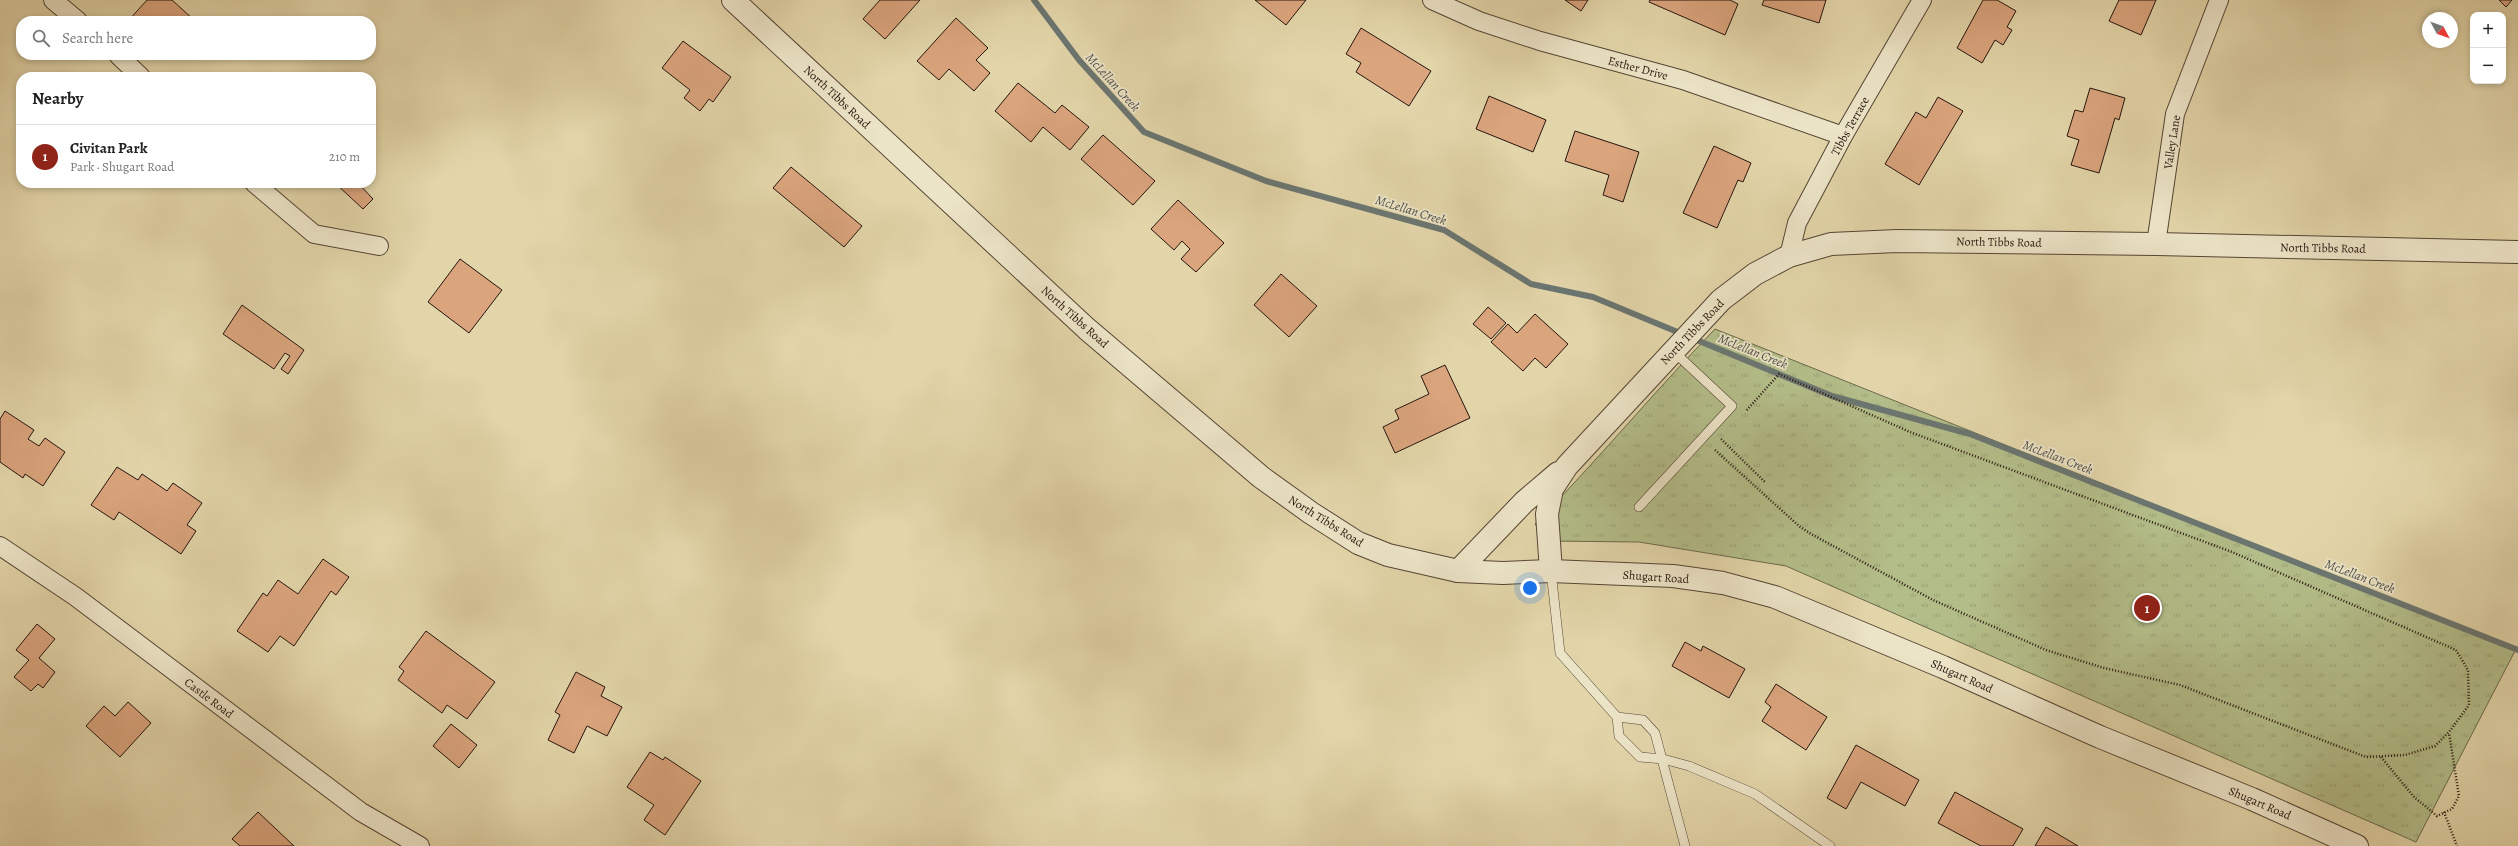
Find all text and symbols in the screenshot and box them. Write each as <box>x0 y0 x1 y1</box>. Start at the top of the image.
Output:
north arrow <box>2422 12 2458 48</box>
map controls <box>2470 12 2506 84</box>
button: + <box>2470 12 2506 48</box>
search box <box>16 16 376 60</box>
icon: search <box>30 27 52 49</box>
text: Search here <box>62 28 133 48</box>
button: − <box>2470 48 2506 84</box>
water label: McLellan Creek <box>1082 49 1144 115</box>
street label: Esther Drive <box>1606 52 1670 84</box>
street label: North Tibbs Road <box>800 62 874 132</box>
text: Nearby <box>32 87 83 110</box>
street label: Tibbs Terrace <box>1827 94 1873 158</box>
street label: Valley Lane <box>2160 114 2184 171</box>
text: Civitan Park <box>70 138 147 158</box>
text: 1 <box>43 148 47 165</box>
text: 210 m <box>329 148 360 165</box>
text: Park · Shugart Road <box>70 158 174 175</box>
water label: McLellan Creek <box>1373 191 1449 229</box>
street label: North Tibbs Road <box>1956 233 2043 251</box>
street label: North Tibbs Road <box>2280 239 2367 257</box>
street label: North Tibbs Road <box>1038 282 1113 352</box>
street label: North Tibbs Road <box>1656 295 1728 368</box>
water label: McLellan Creek <box>1716 329 1790 373</box>
water label: McLellan Creek <box>2021 436 2096 478</box>
street label: North Tibbs Road <box>1285 492 1367 551</box>
water label: McLellan Creek <box>2323 555 2398 597</box>
street label: Shugart Road <box>1622 567 1690 587</box>
your location <box>1520 578 1540 598</box>
pin: 1 <box>2134 593 2160 623</box>
street label: Shugart Road <box>1928 655 1996 697</box>
street label: Castle Road <box>181 674 237 722</box>
street label: Shugart Road <box>2226 783 2294 824</box>

